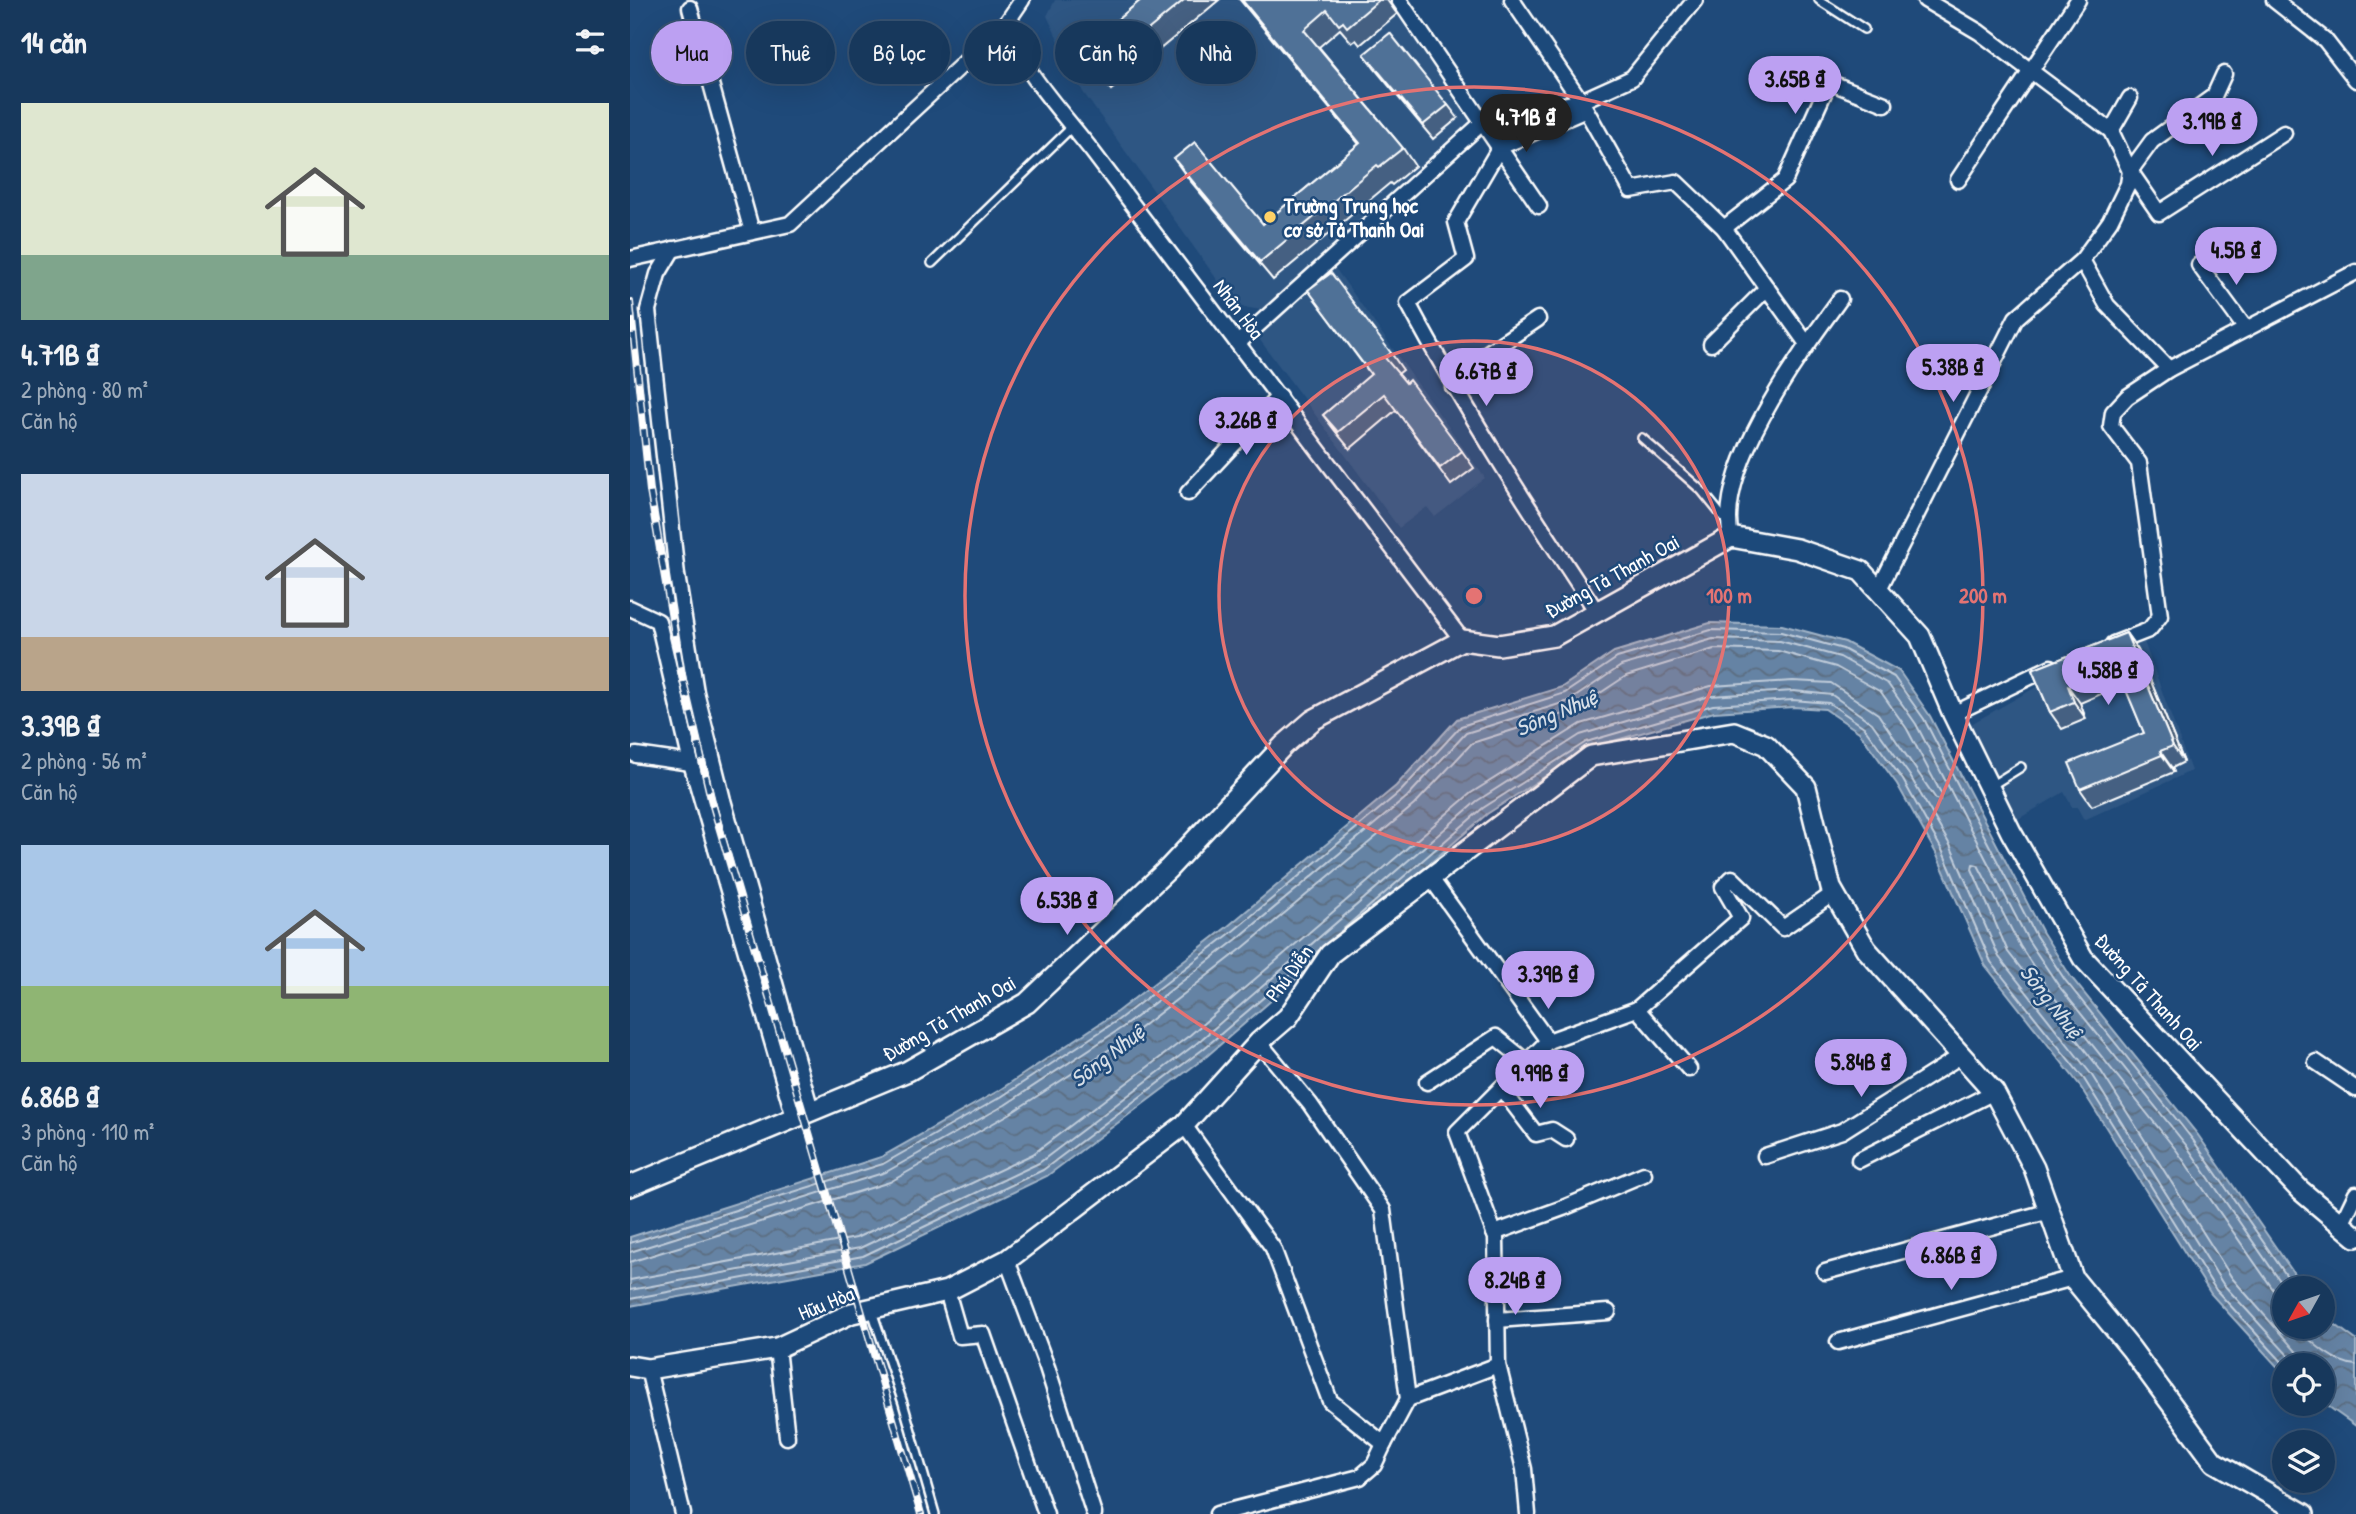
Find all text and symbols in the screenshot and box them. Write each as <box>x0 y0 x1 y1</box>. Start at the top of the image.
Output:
chip: Mua <box>651 21 732 84</box>
chip: Thuê <box>746 21 835 84</box>
chip: Bộ lọc <box>849 21 950 84</box>
chip: Mới <box>964 21 1041 84</box>
chip: Căn hộ <box>1055 21 1162 84</box>
chip: Nhà <box>1176 21 1256 84</box>
text: 14 căn <box>21 22 87 62</box>
icon: filters <box>571 23 609 61</box>
pin: 3.65B ₫ <box>1730 57 1860 116</box>
text: 3.65B ₫ <box>1764 63 1826 94</box>
pin: 4.71B ₫ <box>1461 94 1591 154</box>
pin: 3.19B ₫ <box>2147 99 2277 158</box>
text: 4.71B ₫ <box>1496 101 1556 132</box>
text: 3.19B ₫ <box>2182 105 2242 136</box>
icon: home <box>252 149 378 275</box>
place label: Trường Trung học cơ sở Tả Thanh Oai <box>1283 191 1424 244</box>
marker: Trường Trung học cơ sở Tả Thanh Oai <box>1262 209 1278 225</box>
pin: 4.5B ₫ <box>2179 228 2293 287</box>
text: 4.5B ₫ <box>2211 234 2261 265</box>
street label: Nhân Hòa <box>1207 273 1271 345</box>
text: 4.71B ₫ <box>21 334 100 374</box>
pin: 5.38B ₫ <box>1888 344 2018 404</box>
pin: 6.67B ₫ <box>1421 348 1551 408</box>
text: 5.38B ₫ <box>1922 351 1984 382</box>
text: 6.67B ₫ <box>1455 355 1517 386</box>
text: 2 phòng · 80 m² <box>21 374 148 405</box>
pin: 3.26B ₫ <box>1181 398 1311 457</box>
text: 3.26B ₫ <box>1215 404 1277 435</box>
text: Căn hộ <box>21 405 77 436</box>
icon: home <box>252 520 378 646</box>
street label: Đường Tả Thanh Oai <box>1540 527 1684 625</box>
text: 100 m <box>1706 581 1752 610</box>
text: 200 m <box>1959 581 2007 610</box>
centre of rings <box>1462 584 1486 608</box>
pin: 4.58B ₫ <box>2043 648 2173 707</box>
text: 4.58B ₫ <box>2078 654 2138 685</box>
water label: Sông Nhuệ <box>1510 680 1604 744</box>
text: 3.39B ₫ <box>21 705 101 745</box>
text: 2 phòng · 56 m² <box>21 745 147 776</box>
text: Căn hộ <box>21 776 77 807</box>
pin: 6.53B ₫ <box>1002 878 1132 937</box>
text: 6.53B ₫ <box>1036 884 1098 915</box>
icon: home <box>252 891 378 1017</box>
street label: Đường Tả Thanh Oai <box>2088 927 2210 1057</box>
street label: Phú Diễn <box>1258 938 1320 1008</box>
pin: 3.39B ₫ <box>1483 951 1613 1011</box>
text: 3.39B ₫ <box>1517 958 1579 989</box>
water label: Sông Nhuệ <box>2013 958 2092 1046</box>
street label: Đường Tả Thanh Oai <box>877 968 1021 1068</box>
water label: Sông Nhuệ <box>1064 1015 1152 1094</box>
pin: 5.84B ₫ <box>1796 1040 1926 1099</box>
text: 5.84B ₫ <box>1831 1046 1891 1077</box>
pin: 9.99B ₫ <box>1475 1050 1605 1110</box>
text: 9.99B ₫ <box>1511 1057 1569 1088</box>
text: 6.86B ₫ <box>21 1076 100 1116</box>
text: 3 phòng · 110 m² <box>21 1116 154 1147</box>
text: Căn hộ <box>21 1147 77 1178</box>
pin: 6.86B ₫ <box>1886 1232 2016 1292</box>
text: 6.86B ₫ <box>1921 1239 1981 1270</box>
pin: 8.24B ₫ <box>1450 1258 1580 1317</box>
text: 8.24B ₫ <box>1484 1264 1546 1295</box>
north arrow <box>2272 1276 2334 1339</box>
map controls <box>2272 1276 2335 1493</box>
street label: Hữu Hòa <box>794 1279 858 1327</box>
button: locate <box>2272 1353 2335 1416</box>
button: layers <box>2272 1430 2335 1493</box>

